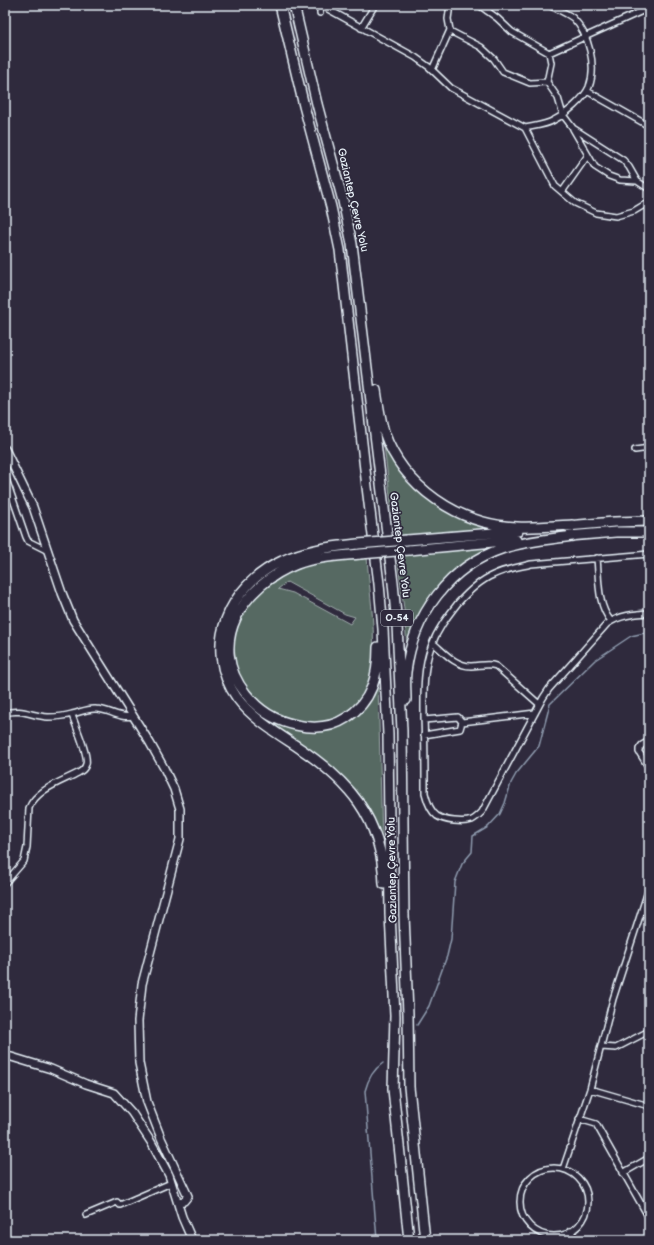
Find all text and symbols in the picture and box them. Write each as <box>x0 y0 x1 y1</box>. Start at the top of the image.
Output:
street label: Gaziantep Çevre Yolu <box>335 147 371 253</box>
street label: Gaziantep Çevre Yolu <box>387 492 413 598</box>
road number: O-54 <box>381 610 413 626</box>
street label: Gaziantep Çevre Yolu <box>385 817 399 923</box>

